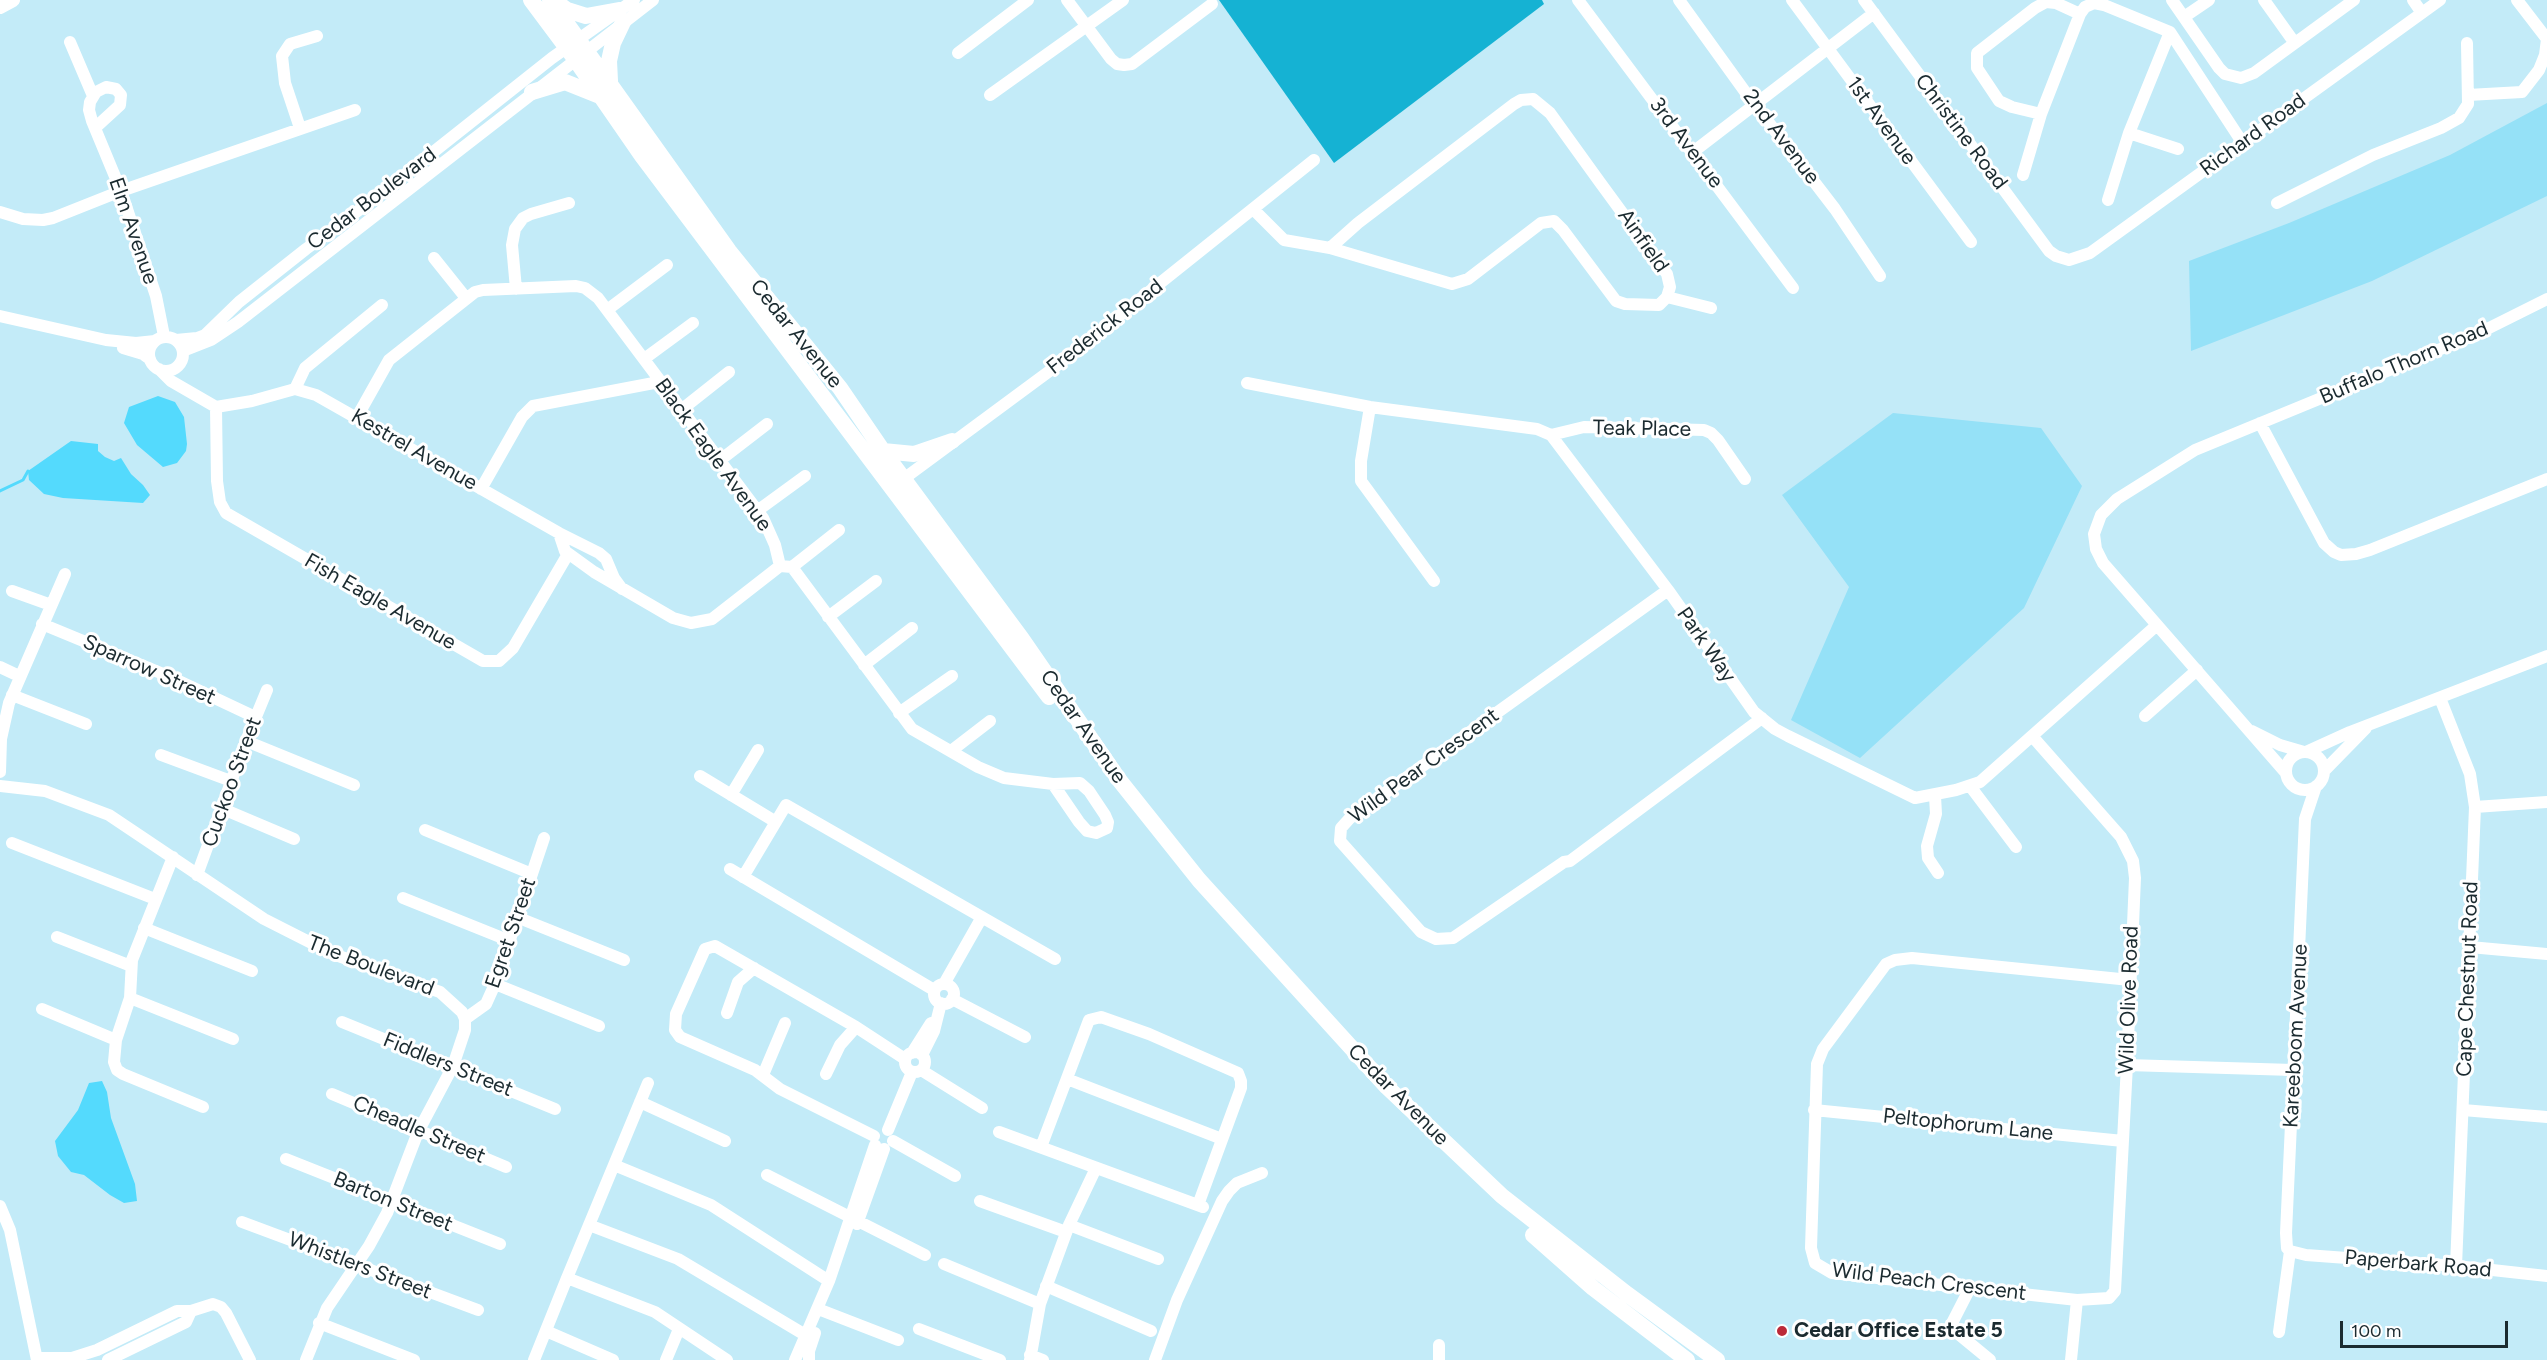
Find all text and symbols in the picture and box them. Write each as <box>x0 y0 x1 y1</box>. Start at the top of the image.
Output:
street label: Christine Road <box>1909 69 2013 195</box>
street label: 1st Avenue <box>1841 72 1921 170</box>
street label: 2nd Avenue <box>1737 85 1825 189</box>
street label: Richard Road <box>2195 88 2311 182</box>
street label: 3rd Avenue <box>1644 93 1728 193</box>
street label: Cedar Boulevard <box>302 142 442 256</box>
street label: Elm Avenue <box>103 174 163 288</box>
street label: Ainfield <box>1612 204 1674 278</box>
street label: Cedar Avenue <box>744 274 848 394</box>
street label: Frederick Road <box>1042 274 1168 380</box>
street label: Buffalo Thorn Road <box>2316 316 2492 410</box>
street label: Black Eagle Avenue <box>649 374 777 536</box>
street label: Kestrel Avenue <box>347 404 481 496</box>
street label: Teak Place <box>1593 416 1691 442</box>
street label: Fish Eagle Avenue <box>300 548 460 656</box>
street label: Park Way <box>1671 603 1741 687</box>
street label: Sparrow Street <box>79 629 219 711</box>
street label: Cedar Avenue <box>1035 665 1131 789</box>
street label: Wild Pear Crescent <box>1344 703 1504 829</box>
street label: Cuckoo Street <box>197 714 267 850</box>
street label: Egret Street <box>480 874 542 992</box>
street label: Cape Chestnut Road <box>2452 881 2484 1077</box>
street label: Wild Olive Road <box>2114 925 2144 1075</box>
street label: The Boulevard <box>304 930 438 1002</box>
street label: Kareeboom Avenue <box>2279 943 2313 1129</box>
street label: Fiddlers Street <box>379 1027 517 1103</box>
street label: Cedar Avenue <box>1342 1039 1454 1151</box>
street label: Cheadle Street <box>349 1091 489 1169</box>
street label: Peltophorum Lane <box>1882 1104 2054 1146</box>
street label: Barton Street <box>330 1167 456 1237</box>
street label: Whistlers Street <box>285 1227 435 1305</box>
street label: Paperbark Road <box>2343 1245 2493 1283</box>
street label: Wild Peach Crescent <box>1830 1258 2028 1306</box>
scale bar <box>2343 1309 2511 1347</box>
place label: Cedar Office Estate 5 <box>1794 1318 2003 1344</box>
text: 100 m <box>2351 1320 2401 1342</box>
marker: Cedar Office Estate 5 <box>1775 1324 1789 1338</box>

